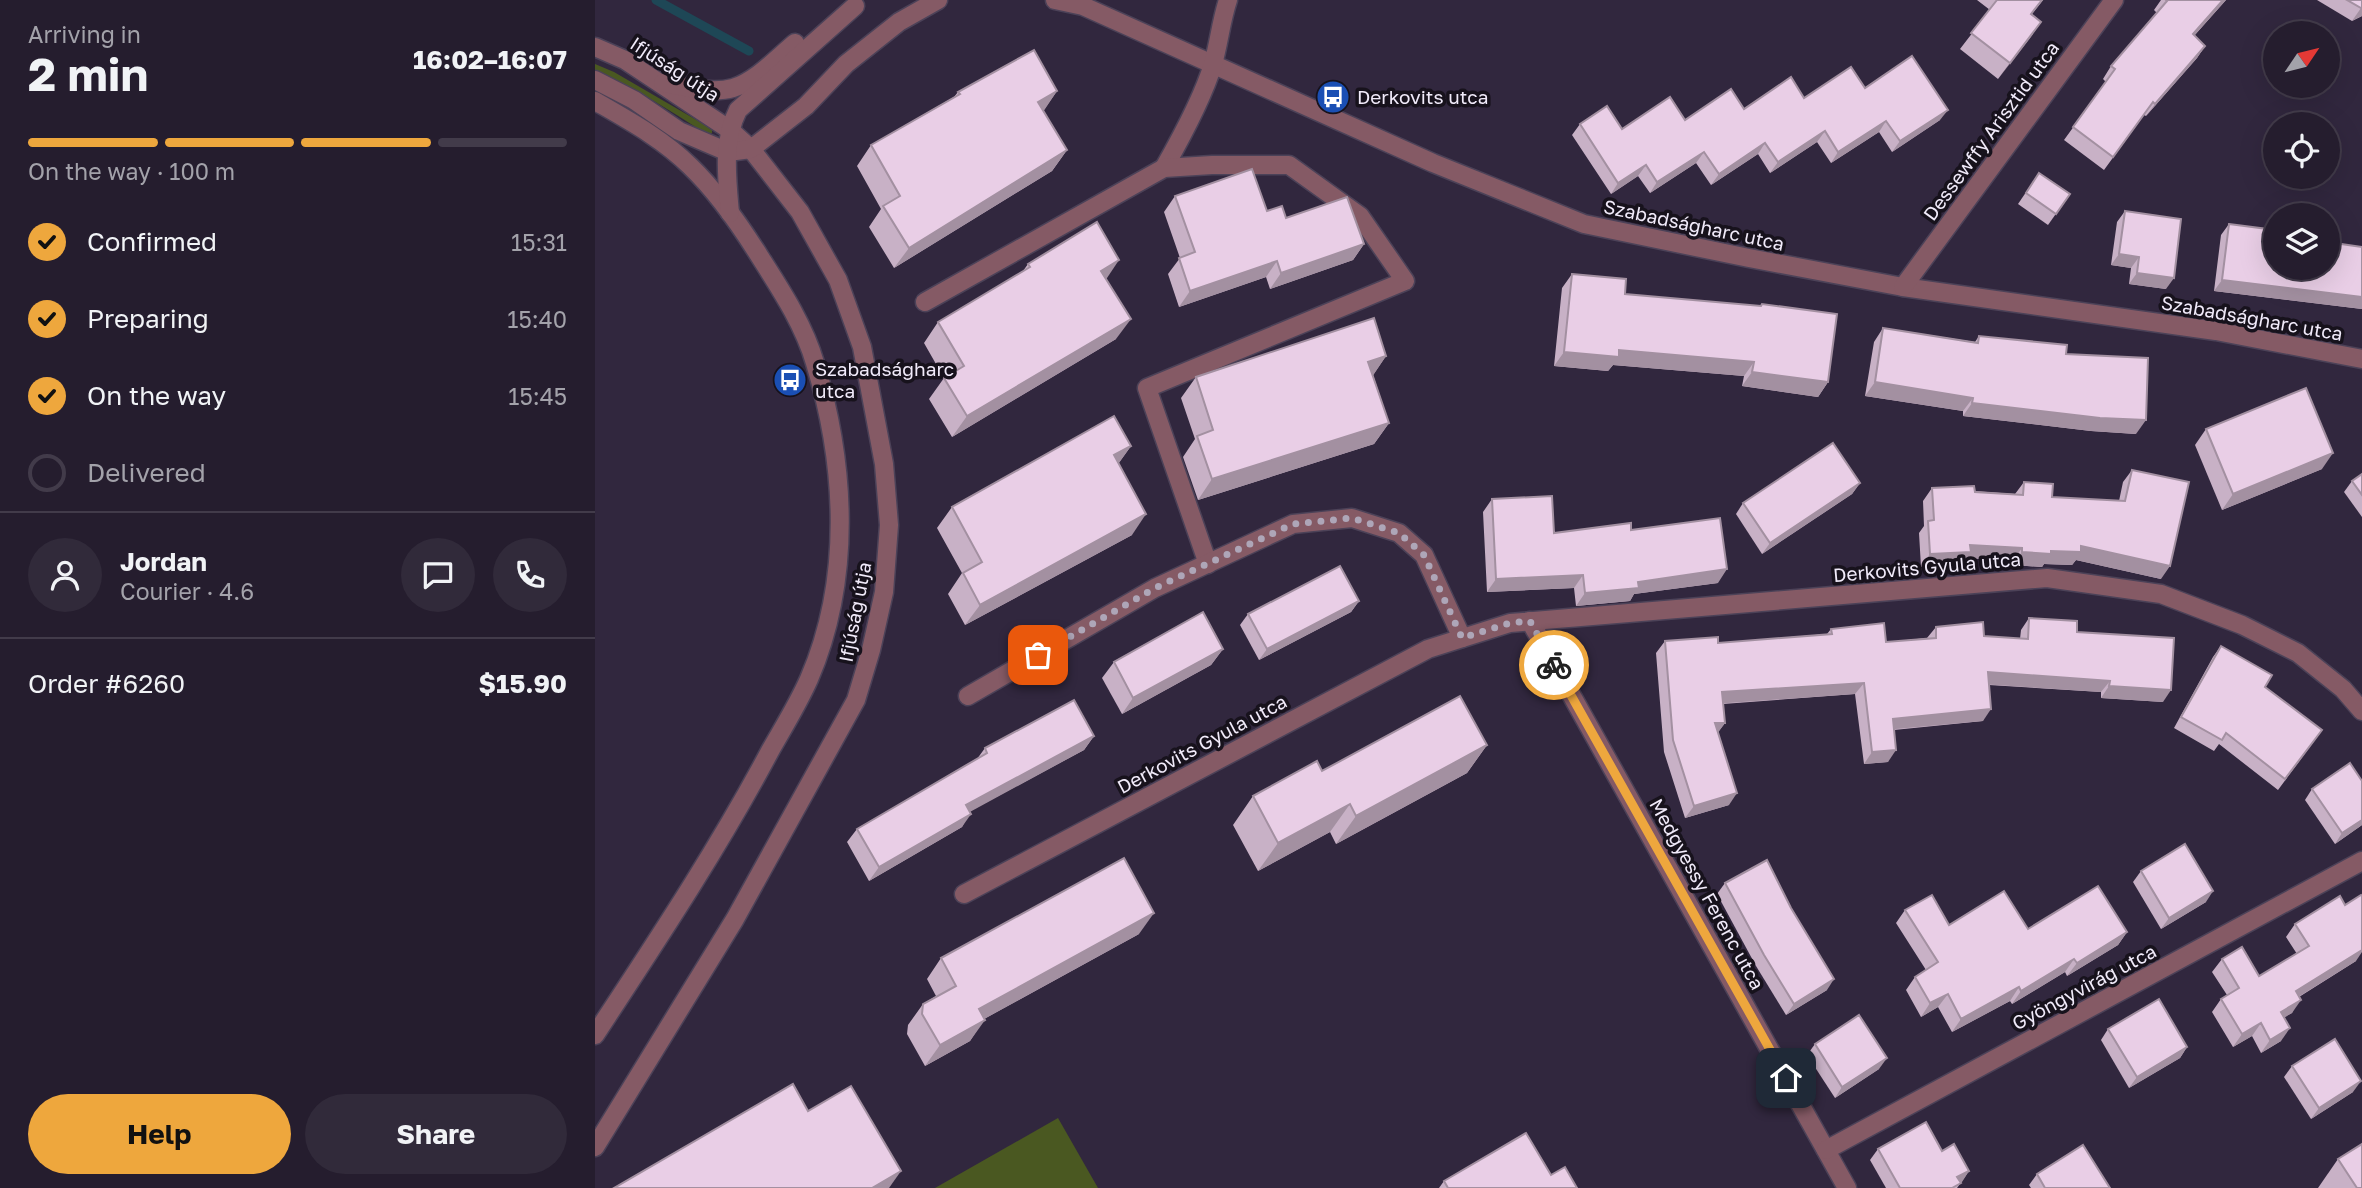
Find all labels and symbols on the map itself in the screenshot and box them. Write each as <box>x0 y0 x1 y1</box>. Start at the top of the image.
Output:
north arrow <box>2263 21 2340 98</box>
street label: Ifjúság útja <box>626 31 724 106</box>
street label: Dessewffy Arisztid utca <box>1918 37 2063 225</box>
bus stop icon: Derkovits utca <box>1314 78 1352 116</box>
place label: Derkovits utca <box>1357 85 1488 108</box>
street label: Szabadságharc utca <box>1602 194 1786 255</box>
street label: Szabadságharc utca <box>2160 290 2345 345</box>
place label: Szabadságharc utca <box>815 357 954 402</box>
bus stop icon: Szabadságharc utca <box>771 361 809 399</box>
street label: Derkovits Gyula utca <box>1832 547 2022 586</box>
street label: Ifjúság útja <box>834 560 875 664</box>
pin <box>1008 625 1068 685</box>
courier <box>1519 630 1589 700</box>
street label: Derkovits Gyula utca <box>1113 689 1290 798</box>
street label: Medgyessy Ferenc utca <box>1645 794 1770 993</box>
street label: Gyöngyvirág utca <box>2008 939 2160 1034</box>
pin <box>1756 1048 1816 1108</box>

